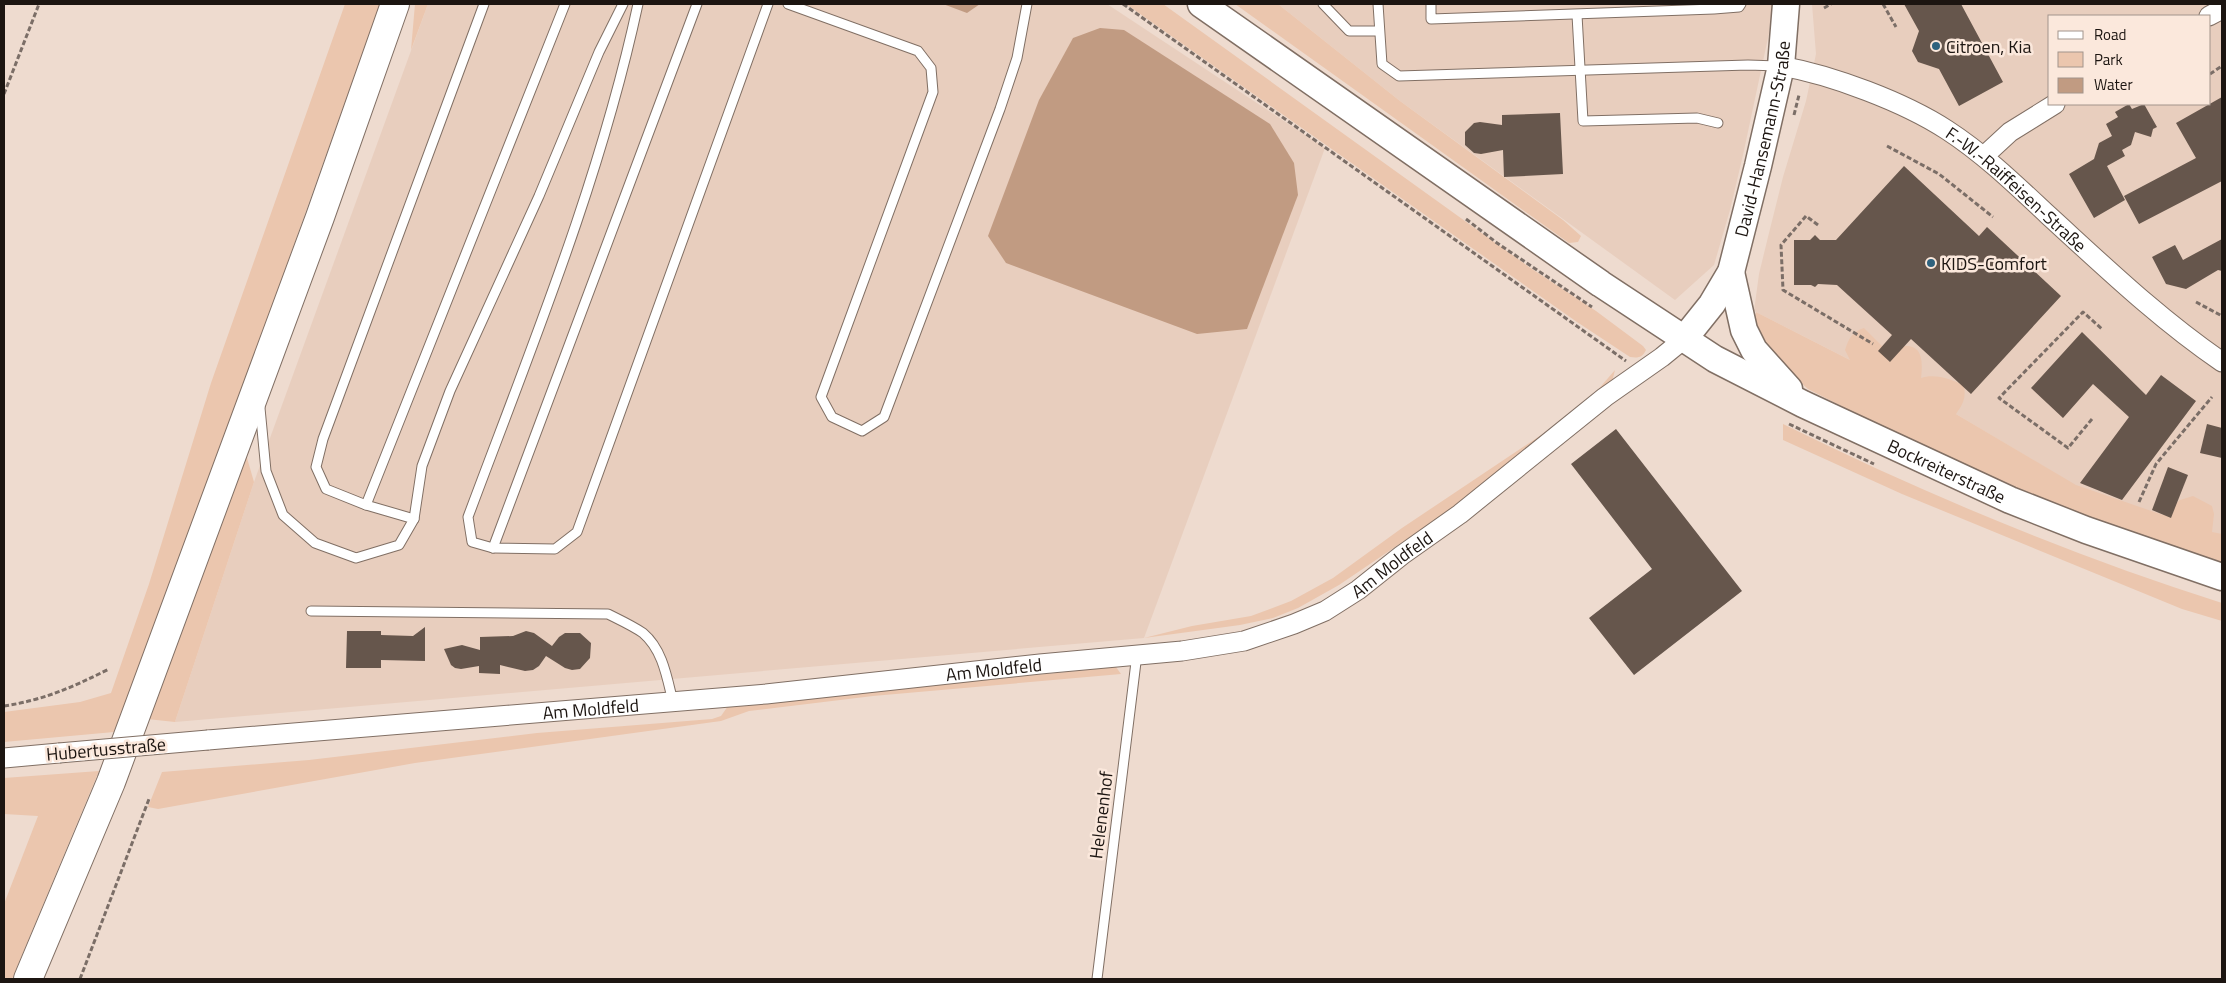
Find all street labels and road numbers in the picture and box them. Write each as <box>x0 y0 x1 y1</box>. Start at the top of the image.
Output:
street label: David-Hansemann-Straße <box>1727 40 1796 240</box>
street label: F.-W.-Raiffeisen-Straße <box>1941 120 2093 258</box>
street label: Bockreiterstraße <box>1883 432 2010 510</box>
street label: Am Moldfeld <box>1346 524 1438 604</box>
street label: Am Moldfeld <box>944 650 1043 688</box>
street label: Am Moldfeld <box>541 691 640 726</box>
street label: Hubertusstraße <box>45 730 167 768</box>
street label: Helenenhof <box>1082 770 1120 860</box>

